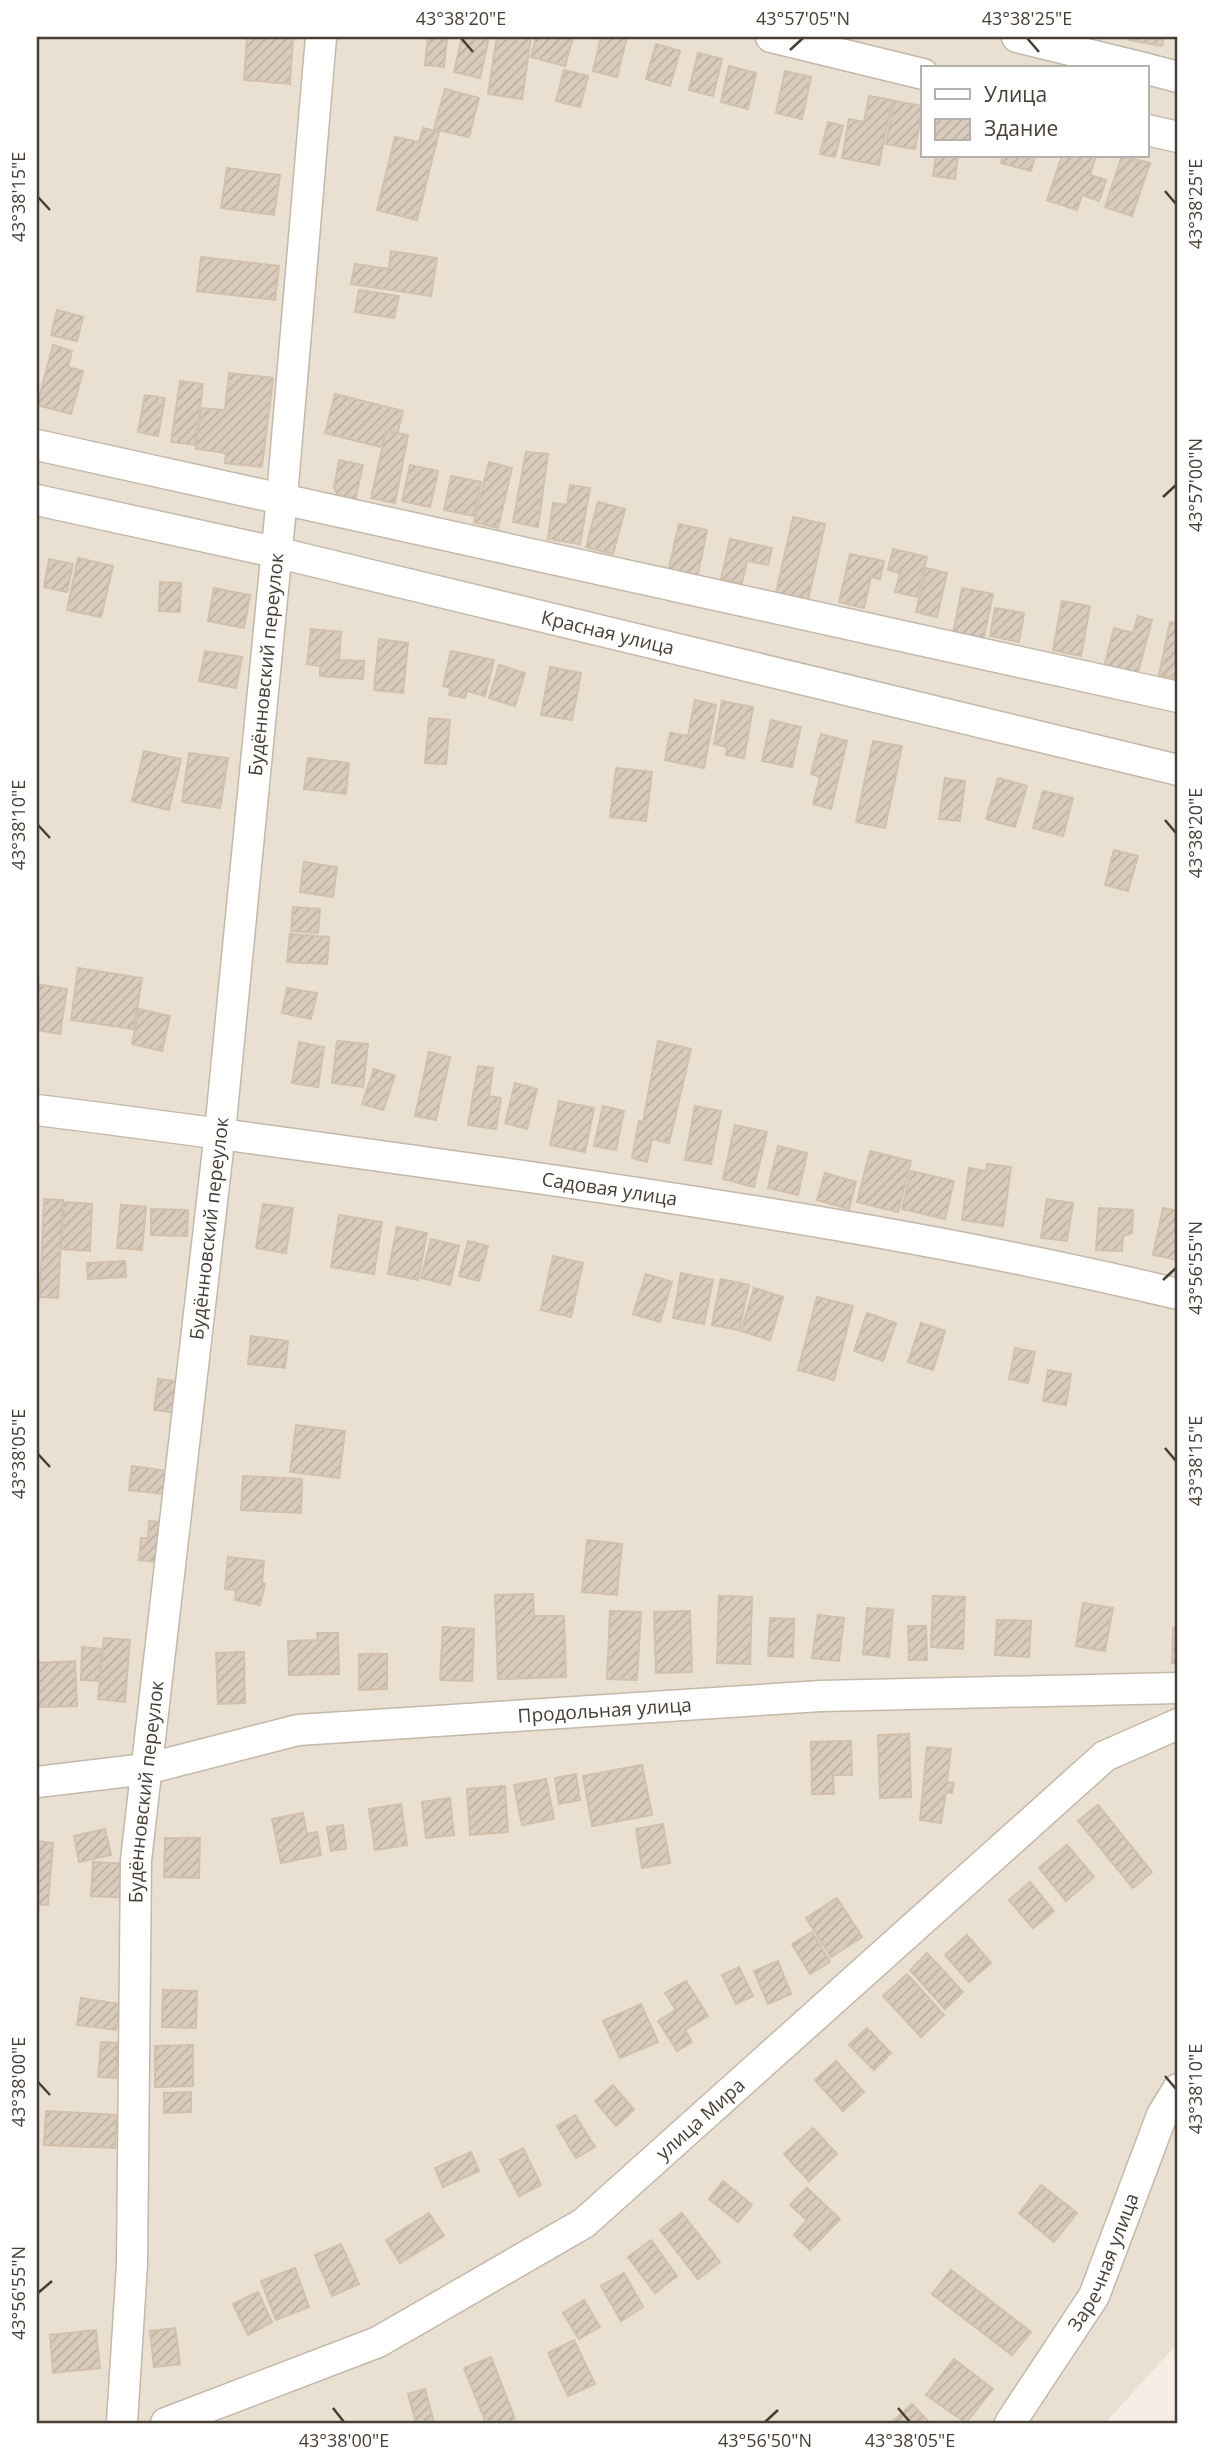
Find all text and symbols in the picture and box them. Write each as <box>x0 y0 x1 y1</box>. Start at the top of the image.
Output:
text: 43°38'20"E <box>416 6 506 30</box>
text: 43°57'05"N <box>756 6 850 30</box>
text: 43°38'25"E <box>982 6 1072 30</box>
legend <box>921 66 1148 158</box>
text: Улица <box>984 80 1047 108</box>
text: Здание <box>984 114 1058 142</box>
text: 43°38'15"E <box>6 152 30 242</box>
text: 43°38'25"E <box>1183 159 1207 249</box>
text: 43°57'00"N <box>1183 438 1207 532</box>
street label: Будённовский переулок <box>242 552 289 777</box>
street label: Красная улица <box>539 604 677 661</box>
text: 43°38'10"E <box>6 780 30 870</box>
text: 43°38'20"E <box>1183 788 1207 878</box>
street label: Будённовский переулок <box>183 1116 234 1341</box>
street label: Садовая улица <box>540 1166 679 1212</box>
text: 43°56'55"N <box>1183 1221 1207 1315</box>
text: 43°38'05"E <box>6 1409 30 1499</box>
text: 43°38'15"E <box>1183 1416 1207 1506</box>
street label: Будённовский переулок <box>123 1679 170 1903</box>
street label: Продольная улица <box>517 1691 693 1729</box>
text: 43°38'00"E <box>6 2037 30 2127</box>
text: 43°38'10"E <box>1183 2044 1207 2134</box>
street label: улица Мира <box>650 2072 750 2166</box>
street label: Заречная улица <box>1061 2189 1145 2336</box>
text: 43°56'55"N <box>6 2246 30 2340</box>
text: 43°38'00"E <box>299 2428 389 2452</box>
text: 43°56'50"N <box>718 2428 812 2452</box>
text: 43°38'05"E <box>865 2428 955 2452</box>

